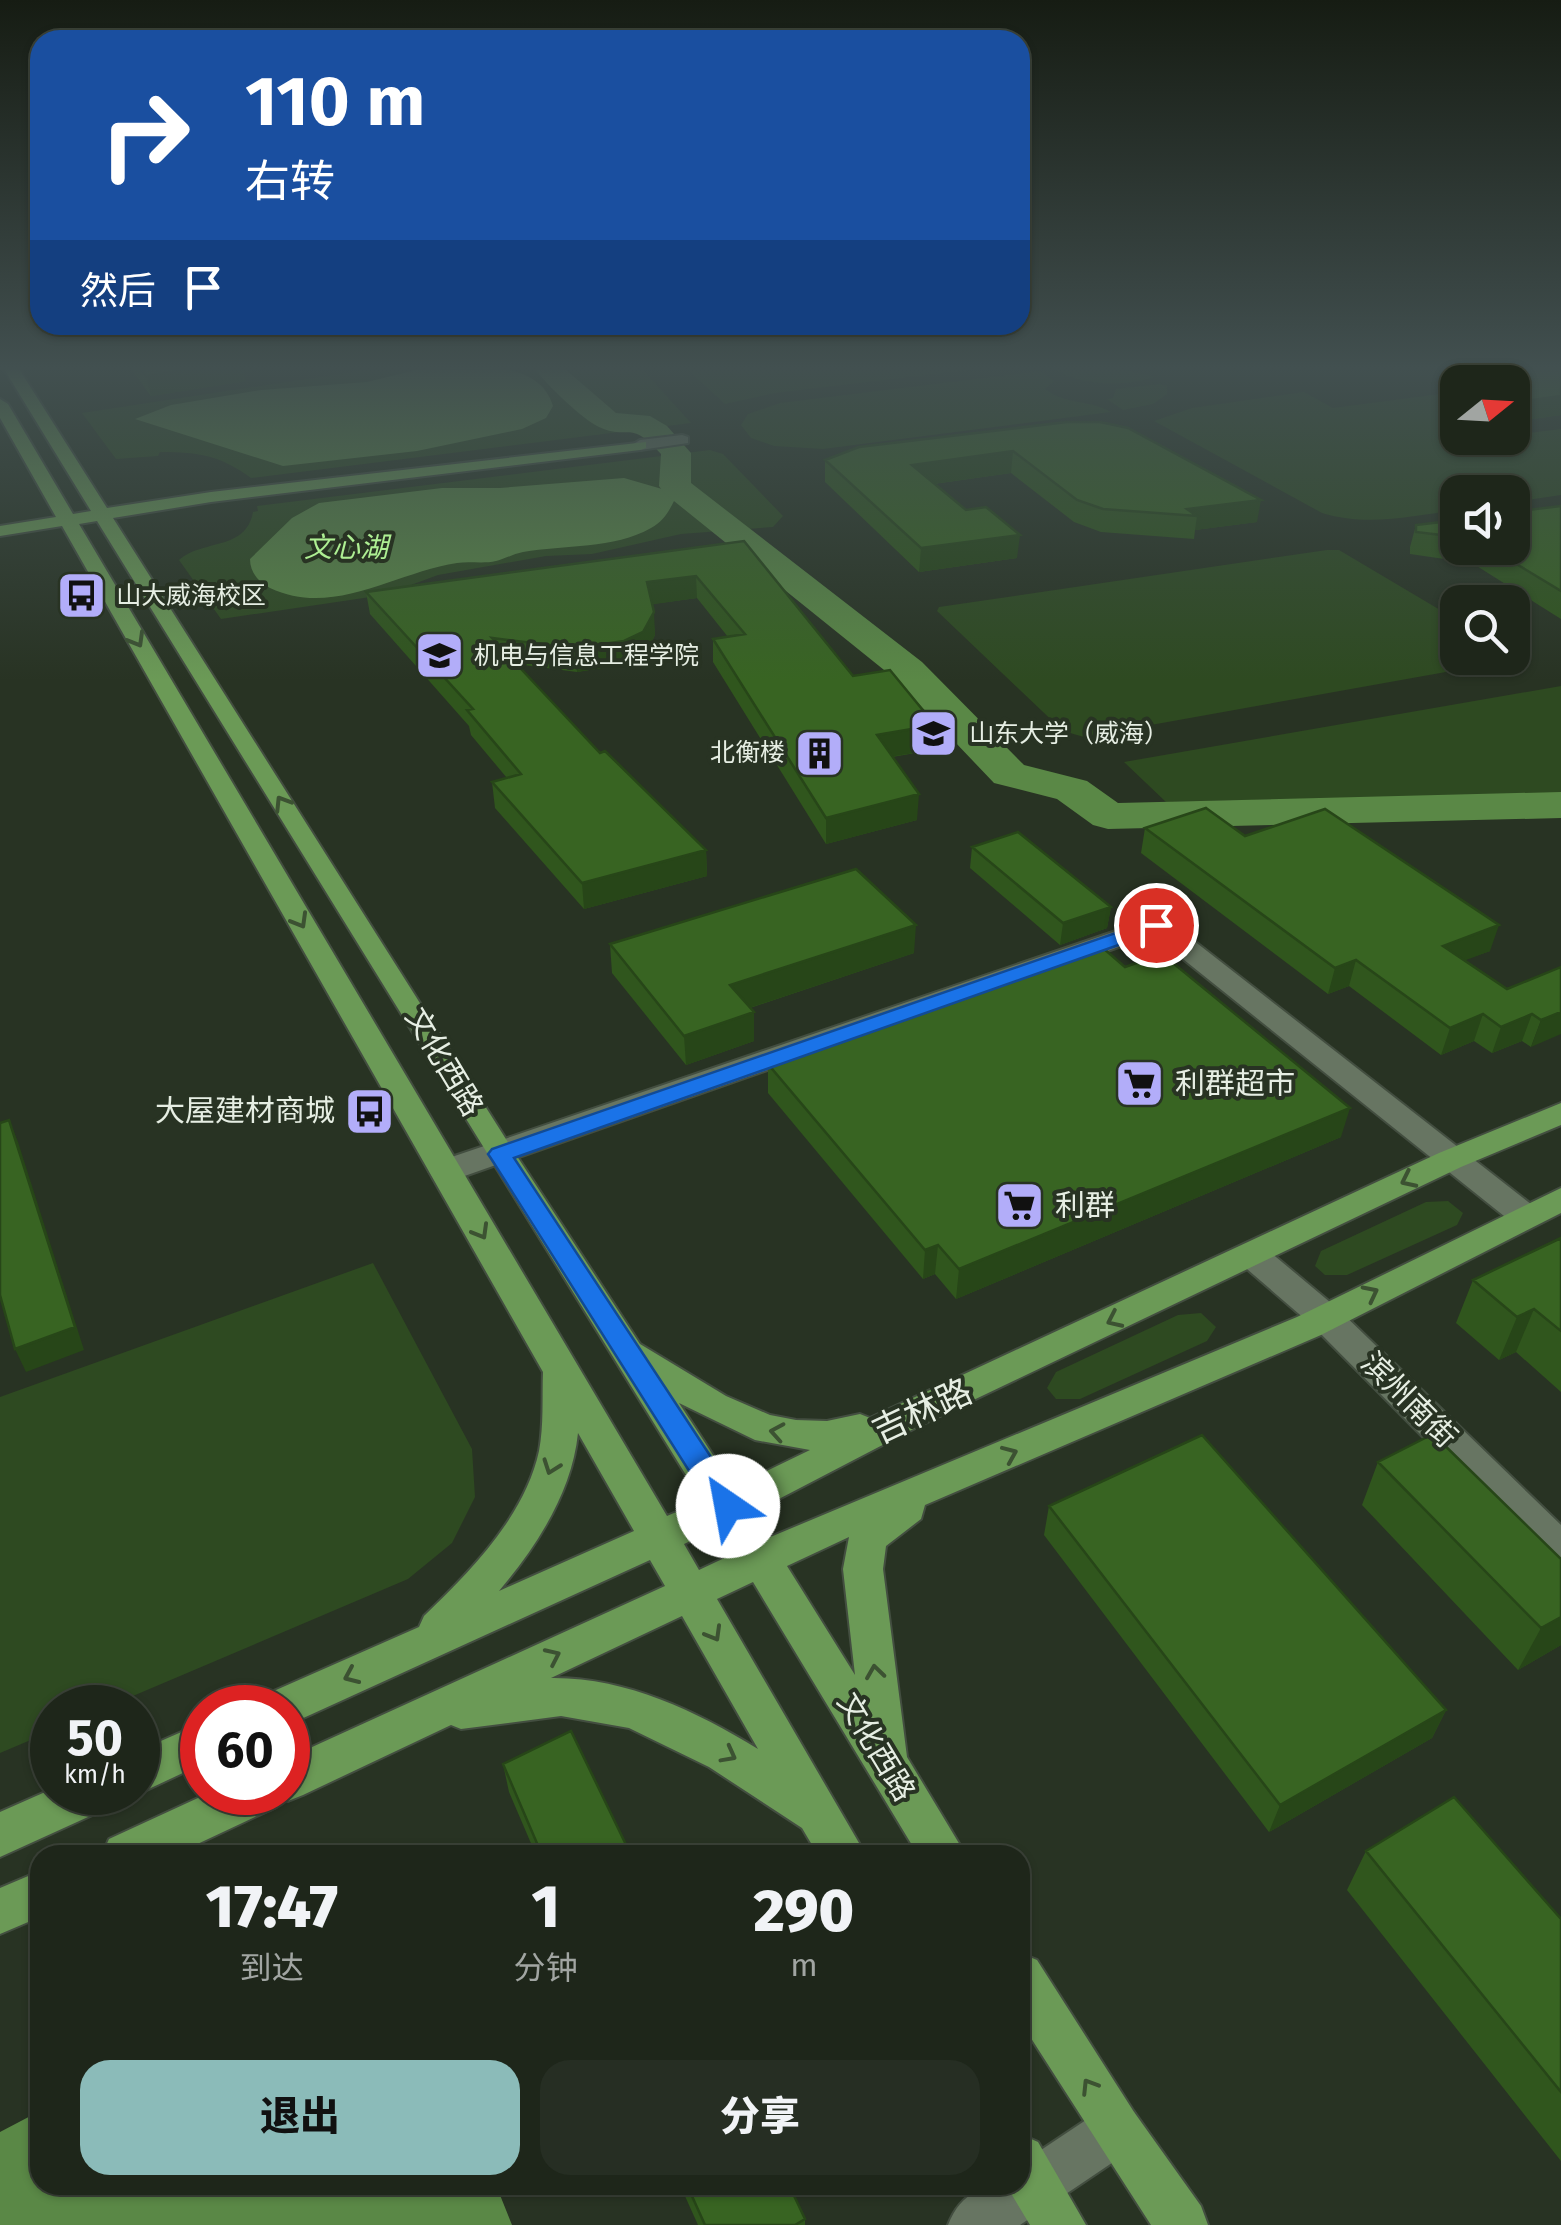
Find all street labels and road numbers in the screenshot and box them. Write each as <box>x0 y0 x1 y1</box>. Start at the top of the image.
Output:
street label: 文化西路 <box>398 1001 490 1123</box>
street label: 滨州南街 <box>1354 1345 1464 1455</box>
street label: 吉林路 <box>866 1370 978 1452</box>
street label: 文化西路 <box>830 1686 922 1808</box>

